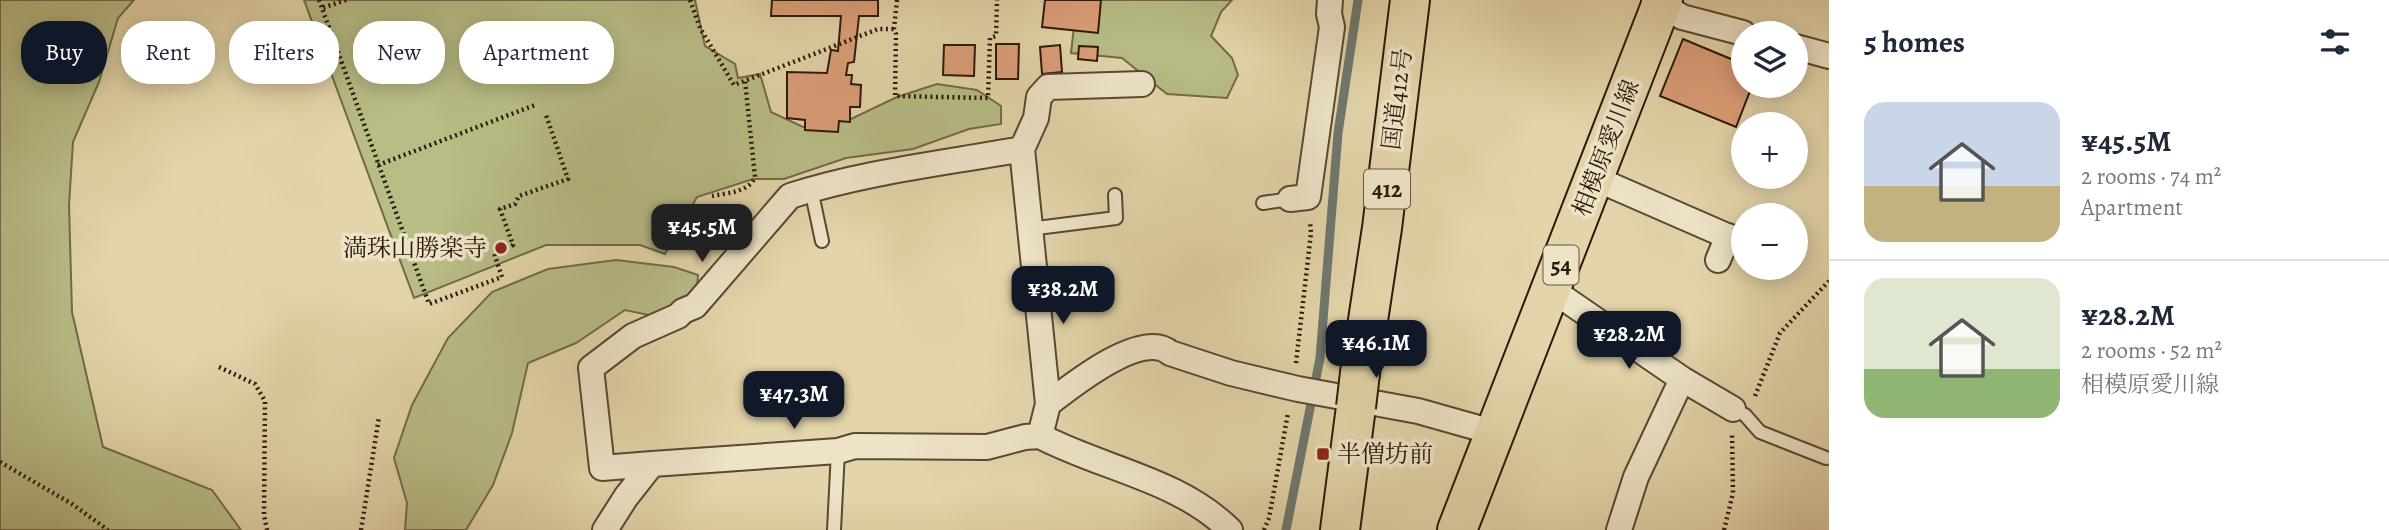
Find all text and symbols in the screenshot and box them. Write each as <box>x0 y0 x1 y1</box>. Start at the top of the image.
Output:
chip: Buy <box>21 21 107 84</box>
chip: Rent <box>121 21 215 84</box>
chip: Filters <box>229 21 339 84</box>
chip: New <box>353 21 445 84</box>
chip: Apartment <box>459 21 614 84</box>
map controls <box>1731 21 1808 280</box>
button: layers <box>1731 21 1808 98</box>
text: 5 homes <box>1864 22 1965 62</box>
icon: filters <box>2316 23 2354 61</box>
street label: 国道412号 <box>1375 46 1419 152</box>
street label: 相模原愛川線 <box>1565 75 1647 221</box>
button: + <box>1731 112 1808 189</box>
text: ¥45.5M <box>2081 121 2171 161</box>
icon: home <box>1920 130 2004 214</box>
text: 2 rooms · 74 m² <box>2081 161 2221 192</box>
road number: 412 <box>1364 170 1410 208</box>
text: Apartment <box>2081 192 2183 223</box>
button: − <box>1731 203 1808 280</box>
pin: ¥45.5M <box>645 204 759 264</box>
text: ¥45.5M <box>667 211 737 242</box>
place label: 満珠山勝楽寺 <box>343 232 487 264</box>
marker: 満珠山勝楽寺 <box>493 240 509 256</box>
road number: 54 <box>1544 246 1578 284</box>
pin: ¥38.2M <box>1006 266 1120 326</box>
text: ¥38.2M <box>1028 273 1098 304</box>
text: ¥28.2M <box>2081 295 2175 335</box>
icon: home <box>1920 306 2004 390</box>
pin: ¥28.2M <box>1572 312 1686 371</box>
text: ¥28.2M <box>1593 318 1665 349</box>
pin: ¥46.1M <box>1319 320 1433 380</box>
text: ¥46.1M <box>1342 327 1410 358</box>
text: 2 rooms · 52 m² <box>2081 335 2222 366</box>
text: 相模原愛川線 <box>2081 369 2219 400</box>
pin: ¥47.3M <box>737 372 851 431</box>
text: ¥47.3M <box>759 378 829 409</box>
place label: 半僧坊前 <box>1337 438 1433 470</box>
marker: 半僧坊前 <box>1315 446 1331 462</box>

